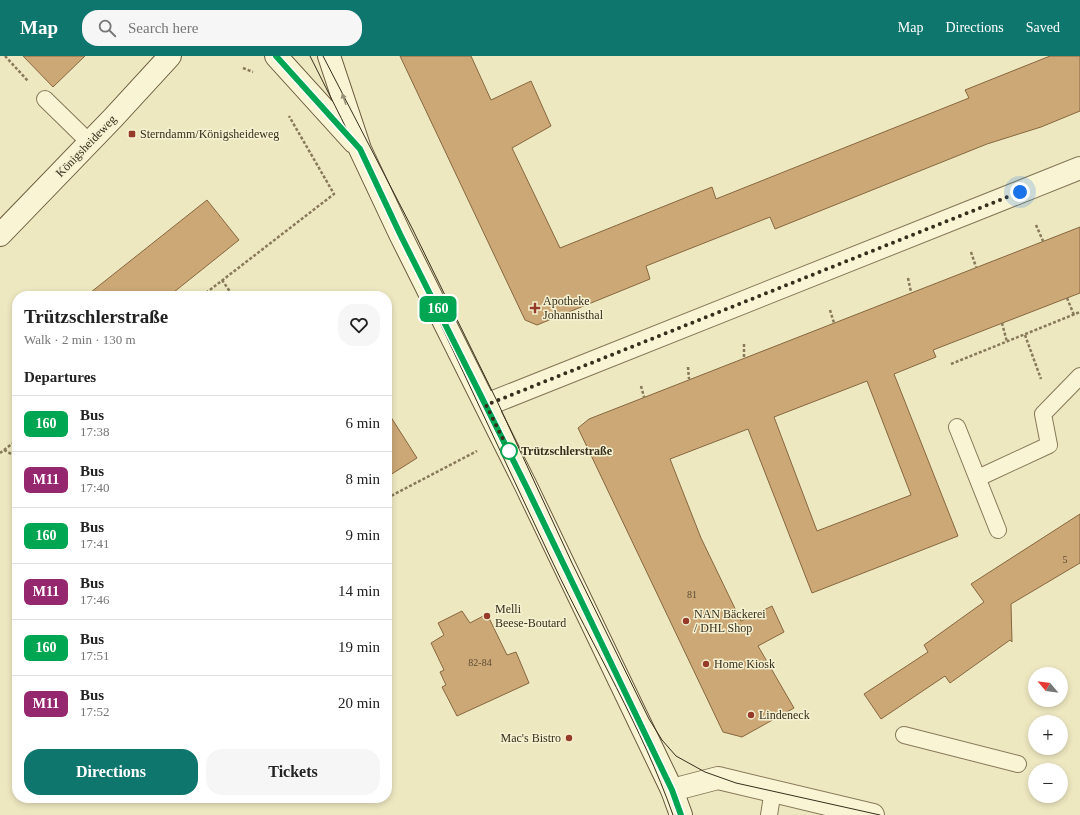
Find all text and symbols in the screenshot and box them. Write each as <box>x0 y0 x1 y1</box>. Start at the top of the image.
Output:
search box <box>82 10 362 46</box>
text: Map <box>20 17 58 38</box>
icon: search <box>96 17 118 39</box>
text: Search here <box>128 20 198 36</box>
text: Map <box>898 20 923 35</box>
text: Directions <box>945 20 1004 35</box>
text: Saved <box>1026 20 1060 35</box>
one-way arrow <box>340 92 346 104</box>
street label: Königsheideweg <box>53 112 119 180</box>
place label: Sterndamm/Königsheideweg <box>140 127 279 141</box>
marker: Sterndamm/Königsheideweg <box>127 129 137 139</box>
your location <box>1010 182 1030 202</box>
place label: Apotheke Johannisthal <box>543 294 604 322</box>
line badge: 160 <box>415 296 461 322</box>
text: 160 <box>428 301 449 316</box>
marker: Apotheke Johannisthal <box>530 303 540 313</box>
button: heart <box>338 304 380 346</box>
text: Trützschlerstraße <box>24 306 168 327</box>
text: Walk · 2 min · 130 m <box>24 332 136 347</box>
text: Departures <box>24 369 96 385</box>
text: Bus <box>80 407 104 423</box>
text: 6 min <box>345 415 380 431</box>
text: 160 <box>36 416 57 431</box>
text: 17:38 <box>80 424 110 439</box>
marker: Trützschlerstraße <box>500 442 518 460</box>
place label: Trützschlerstraße <box>521 444 613 458</box>
text: Bus <box>80 463 104 479</box>
text: 8 min <box>345 471 380 487</box>
text: M11 <box>33 472 59 487</box>
text: 17:40 <box>80 480 110 495</box>
text: Bus <box>80 519 104 535</box>
text: 9 min <box>345 527 380 543</box>
text: 160 <box>36 528 57 543</box>
text: 17:41 <box>80 536 110 551</box>
house number: 5 <box>1063 554 1068 565</box>
text: Bus <box>80 575 104 591</box>
text: 14 min <box>338 583 380 599</box>
text: M11 <box>33 584 59 599</box>
house number: 81 <box>687 589 697 600</box>
text: 17:46 <box>80 592 110 607</box>
place label: Melli Beese-Boutard <box>495 602 566 630</box>
place label: NAN Bäckerei / DHL Shop <box>694 607 766 635</box>
marker: Melli Beese-Boutard <box>482 611 492 621</box>
marker: NAN Bäckerei / DHL Shop <box>681 616 691 626</box>
text: Bus <box>80 631 104 647</box>
text: 19 min <box>338 639 380 655</box>
text: 160 <box>36 640 57 655</box>
text: 17:51 <box>80 648 110 663</box>
house number: 82-84 <box>468 657 492 668</box>
place label: Home Kiosk <box>714 657 775 671</box>
marker: Home Kiosk <box>701 659 711 669</box>
north arrow <box>1028 667 1068 707</box>
map controls <box>1028 667 1068 803</box>
text: Bus <box>80 687 104 703</box>
text: 20 min <box>338 695 380 711</box>
text: M11 <box>33 696 59 711</box>
text: 17:52 <box>80 704 110 719</box>
place label: Lindeneck <box>759 708 810 722</box>
marker: Lindeneck <box>746 710 756 720</box>
button: + <box>1028 715 1068 755</box>
place label: Mac's Bistro <box>501 731 561 745</box>
marker: Mac's Bistro <box>564 733 574 743</box>
button: Directions <box>24 749 198 795</box>
button: Tickets <box>206 749 380 795</box>
button: − <box>1028 763 1068 803</box>

